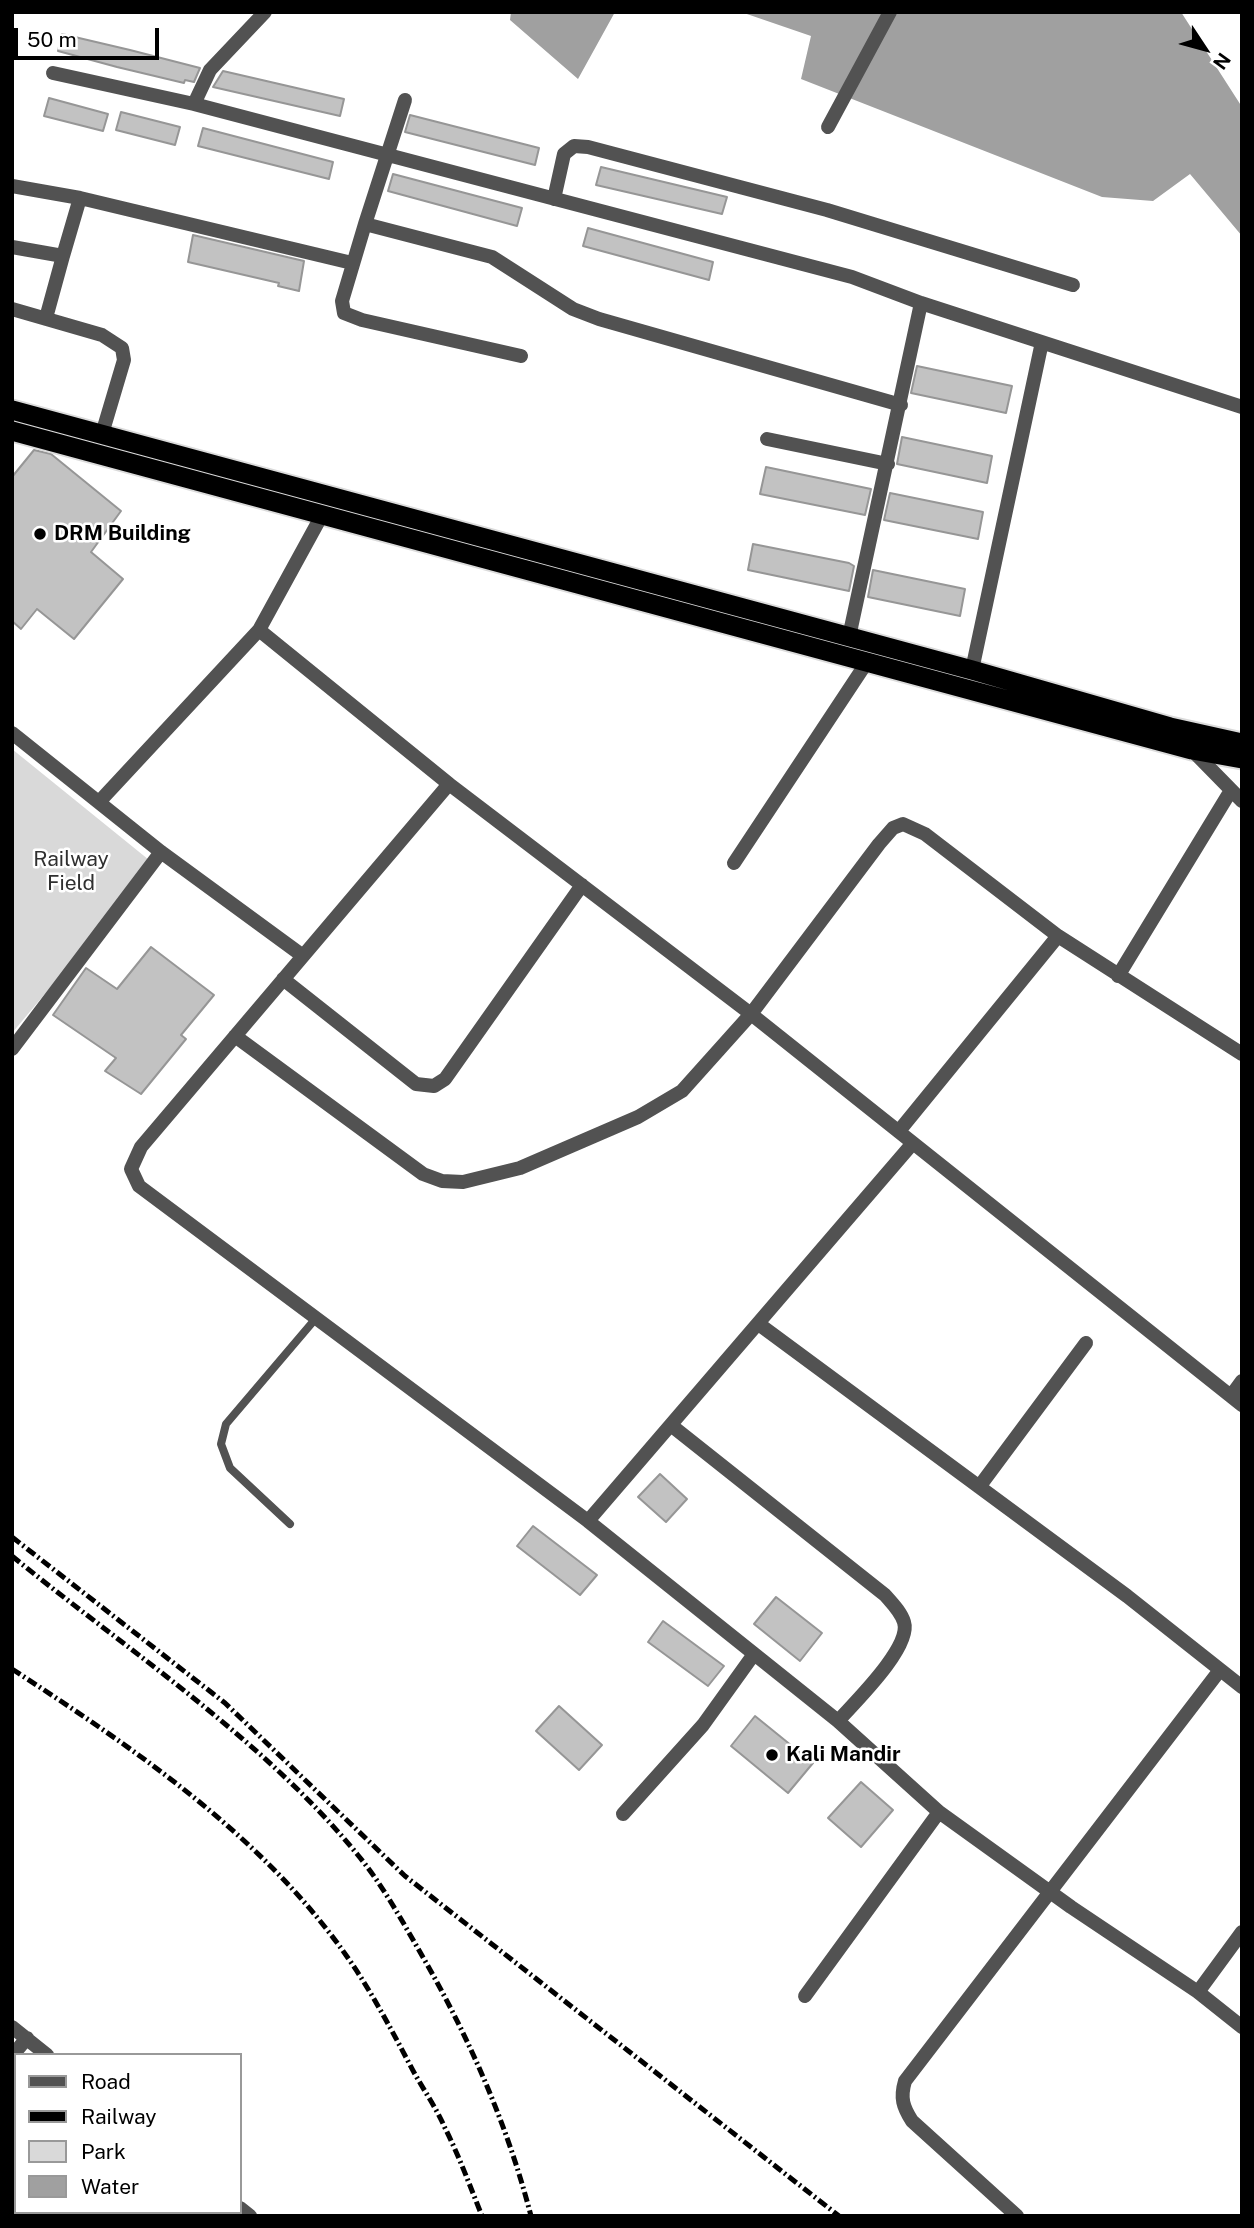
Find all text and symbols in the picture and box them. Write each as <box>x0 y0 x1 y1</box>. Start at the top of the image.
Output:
scale bar <box>18 14 163 58</box>
north arrow <box>1170 14 1240 84</box>
text: 50 m <box>27 27 77 52</box>
text: N <box>1209 49 1235 74</box>
place label: DRM Building <box>54 521 191 547</box>
marker: DRM Building <box>32 526 48 542</box>
park label: Railway Field <box>33 847 109 897</box>
place label: Kali Mandir <box>786 1742 901 1768</box>
marker: Kali Mandir <box>764 1747 780 1763</box>
legend <box>14 2053 242 2214</box>
text: Road <box>81 2069 131 2094</box>
text: Railway <box>81 2104 157 2129</box>
text: Park <box>81 2139 126 2164</box>
text: Water <box>81 2174 139 2199</box>

